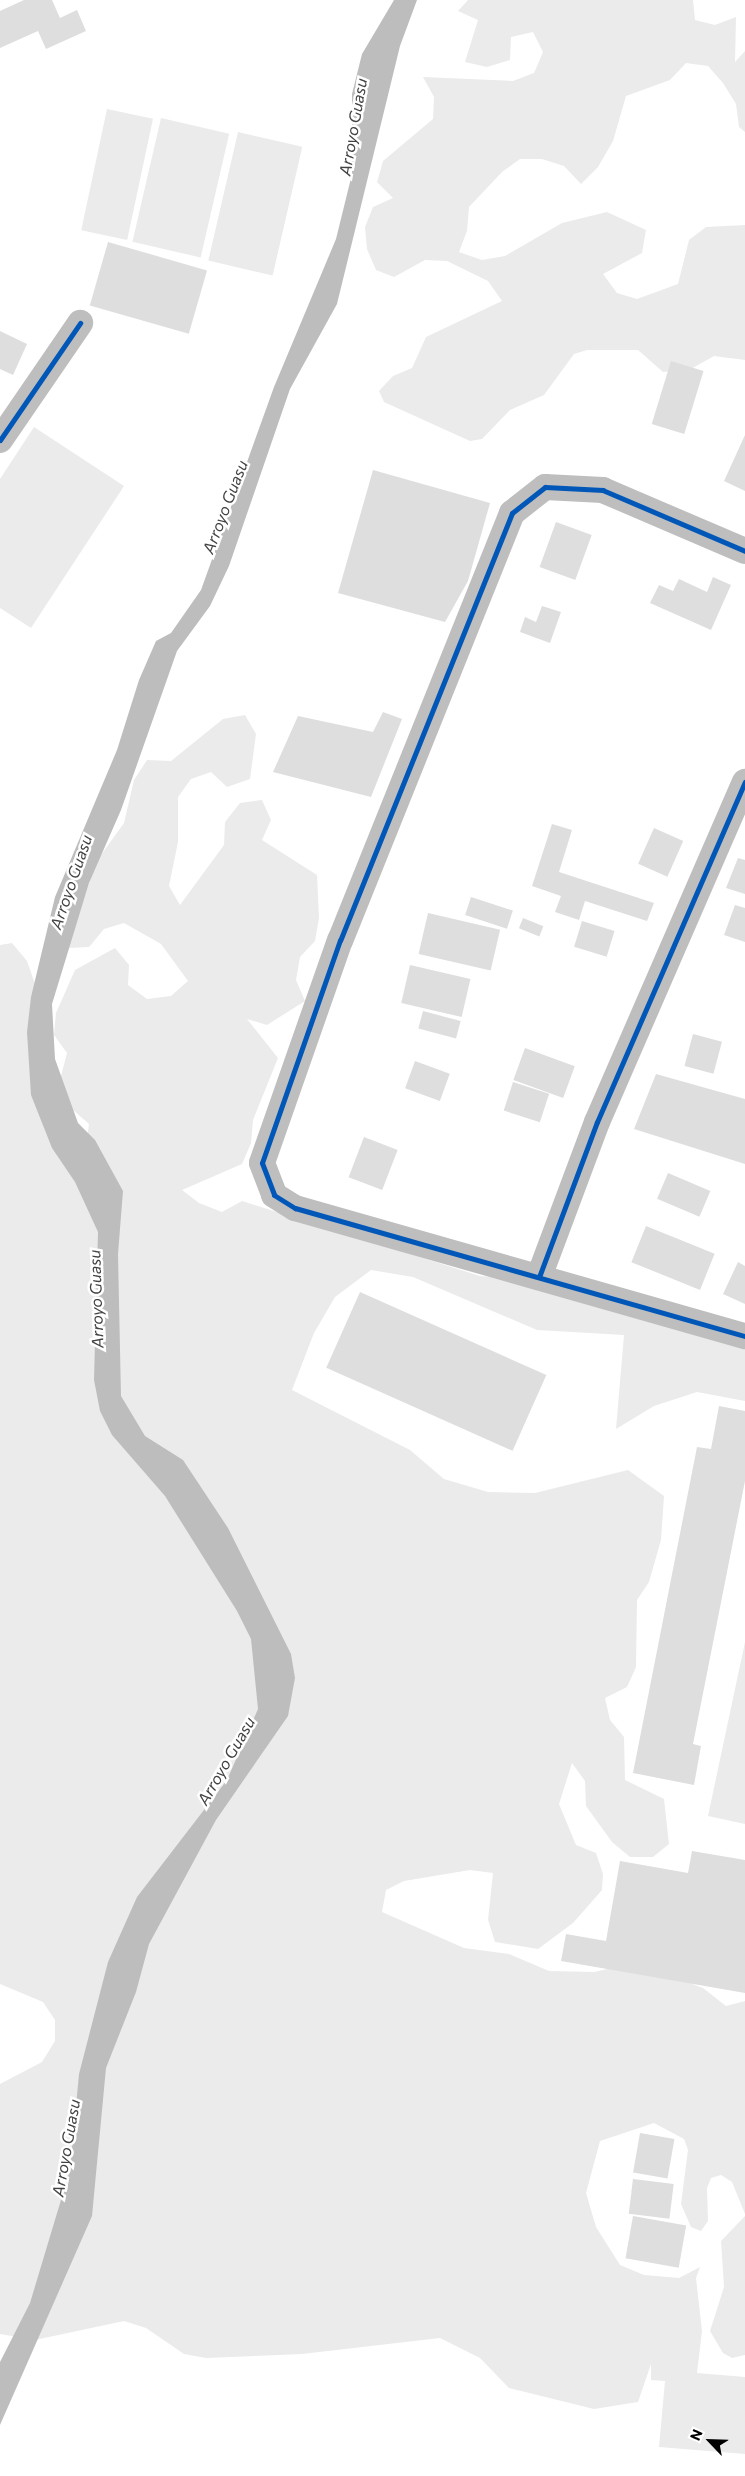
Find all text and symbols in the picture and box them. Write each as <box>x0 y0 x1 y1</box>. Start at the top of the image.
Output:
water label: Arroyo Guasu <box>335 77 371 177</box>
water label: Arroyo Guasu <box>198 458 252 556</box>
water label: Arroyo Guasu <box>46 832 96 932</box>
water label: Arroyo Guasu <box>85 1249 107 1349</box>
water label: Arroyo Guasu <box>193 1714 259 1808</box>
water label: Arroyo Guasu <box>48 2098 84 2198</box>
north arrow <box>685 2416 735 2466</box>
text: N <box>686 2426 706 2443</box>

